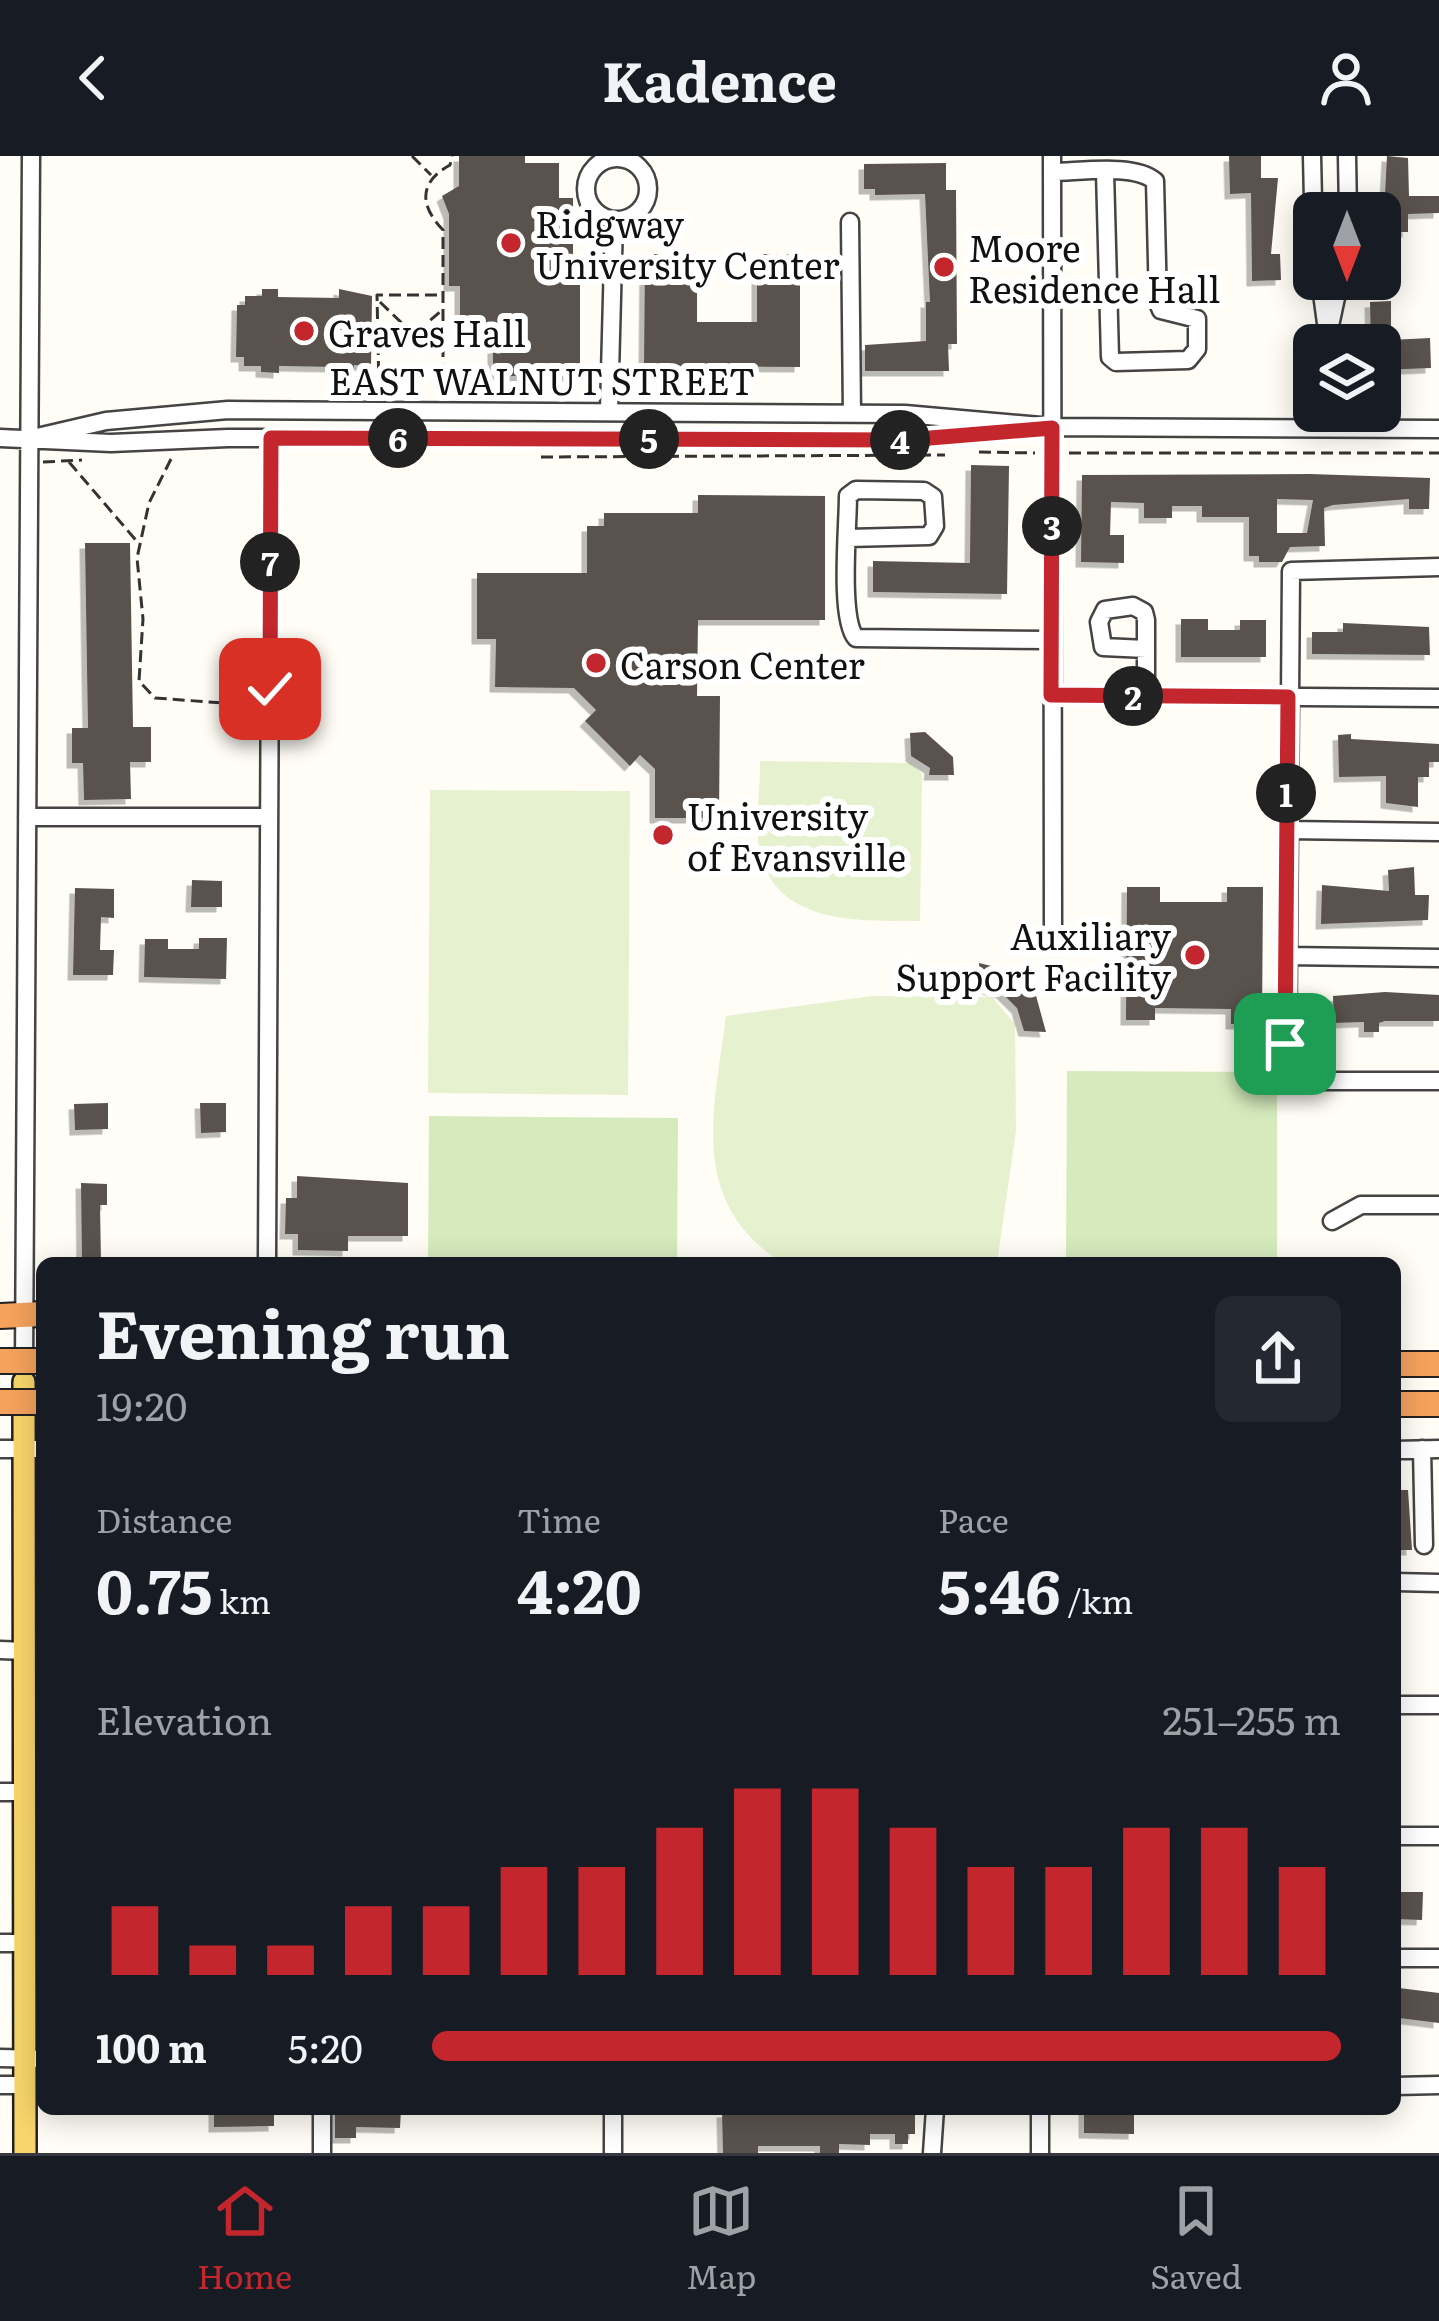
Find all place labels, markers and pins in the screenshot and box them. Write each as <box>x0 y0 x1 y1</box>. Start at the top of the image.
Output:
place label: Ridgway University Center <box>535 196 839 290</box>
place label: Moore Residence Hall <box>968 220 1220 314</box>
marker: Ridgway University Center <box>498 230 524 256</box>
marker: Moore Residence Hall <box>931 254 957 280</box>
place label: Graves Hall <box>328 305 526 358</box>
marker: Graves Hall <box>291 318 317 344</box>
pin: 6 <box>368 408 428 468</box>
pin: 5 <box>619 409 679 469</box>
pin: 4 <box>870 410 930 470</box>
pin: 3 <box>1022 496 1082 556</box>
pin: 7 <box>240 532 300 592</box>
place label: Carson Center <box>620 637 865 690</box>
pin <box>219 638 321 740</box>
marker: Carson Center <box>583 650 609 676</box>
pin: 2 <box>1103 666 1163 726</box>
pin: 1 <box>1256 763 1316 823</box>
place label: University of Evansville <box>687 788 906 882</box>
marker: University of Evansville <box>650 822 676 848</box>
place label: Auxiliary Support Facility <box>895 908 1171 1002</box>
marker: Auxiliary Support Facility <box>1182 942 1208 968</box>
pin <box>1234 993 1336 1095</box>

